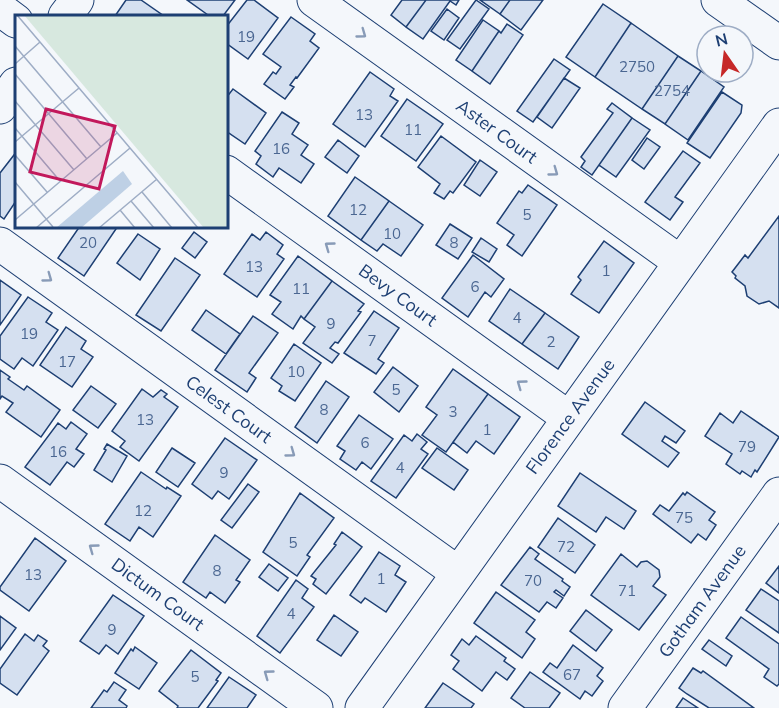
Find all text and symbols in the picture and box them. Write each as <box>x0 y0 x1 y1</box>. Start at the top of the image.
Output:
inset map <box>15 15 228 228</box>
north arrow <box>695 24 755 84</box>
house number: 19 <box>237 27 255 46</box>
one-way arrow <box>355 27 366 38</box>
text: N <box>713 28 730 51</box>
house number: 2750 <box>619 57 655 76</box>
house number: 2754 <box>654 81 690 100</box>
street label: Aster Court <box>452 94 542 168</box>
house number: 13 <box>355 105 373 124</box>
house number: 11 <box>404 120 422 139</box>
house number: 16 <box>272 139 290 158</box>
one-way arrow <box>548 165 559 176</box>
house number: 12 <box>349 200 367 219</box>
house number: 5 <box>522 205 532 224</box>
house number: 10 <box>383 224 401 243</box>
house number: 20 <box>79 233 97 252</box>
house number: 8 <box>449 233 459 252</box>
one-way arrow <box>325 242 336 253</box>
house number: 13 <box>245 257 263 276</box>
street label: Bevy Court <box>354 259 442 331</box>
house number: 1 <box>601 261 611 280</box>
one-way arrow <box>41 271 52 282</box>
house number: 6 <box>470 277 480 296</box>
house number: 11 <box>292 279 310 298</box>
house number: 4 <box>512 308 522 327</box>
house number: 9 <box>326 314 336 333</box>
house number: 19 <box>20 324 38 343</box>
house number: 7 <box>367 331 377 350</box>
house number: 2 <box>546 332 556 351</box>
house number: 17 <box>58 352 76 371</box>
street label: Florence Avenue <box>520 354 620 478</box>
house number: 10 <box>287 362 305 381</box>
street label: Celest Court <box>181 370 277 448</box>
house number: 5 <box>391 380 401 399</box>
one-way arrow <box>517 380 528 391</box>
house number: 8 <box>319 400 329 419</box>
house number: 3 <box>448 402 458 421</box>
house number: 13 <box>136 410 154 429</box>
house number: 1 <box>482 420 492 439</box>
house number: 6 <box>360 433 370 452</box>
house number: 79 <box>738 437 756 456</box>
house number: 16 <box>49 442 67 461</box>
one-way arrow <box>285 446 296 457</box>
house number: 4 <box>395 458 405 477</box>
house number: 9 <box>219 463 229 482</box>
house number: 12 <box>134 501 152 520</box>
house number: 75 <box>675 508 693 527</box>
house number: 5 <box>288 533 298 552</box>
house number: 72 <box>557 537 575 556</box>
street label: Gotham Avenue <box>653 540 751 662</box>
one-way arrow <box>88 544 99 555</box>
street label: Dictum Court <box>107 553 209 635</box>
house number: 8 <box>212 561 222 580</box>
house number: 13 <box>24 565 42 584</box>
house number: 1 <box>376 569 386 588</box>
house number: 70 <box>524 571 542 590</box>
house number: 71 <box>618 581 636 600</box>
house number: 4 <box>286 604 296 623</box>
house number: 9 <box>107 620 117 639</box>
house number: 67 <box>563 665 581 684</box>
house number: 5 <box>190 667 200 686</box>
one-way arrow <box>264 670 275 681</box>

